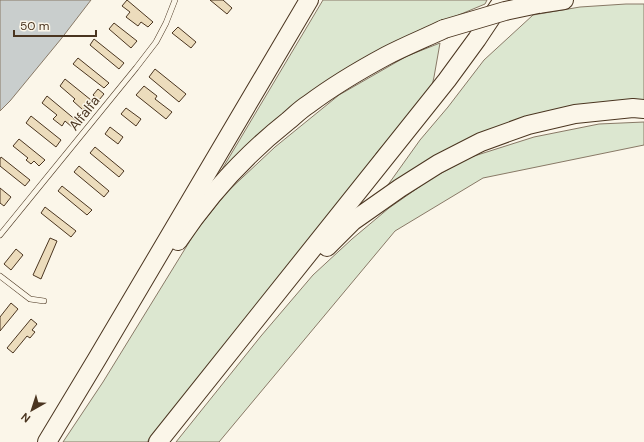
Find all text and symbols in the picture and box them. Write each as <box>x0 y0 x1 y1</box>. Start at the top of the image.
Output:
scale bar <box>14 12 96 38</box>
text: 50 m <box>20 18 49 34</box>
street label: Alfalfa <box>65 92 103 134</box>
north arrow <box>12 390 52 430</box>
text: N <box>18 410 33 426</box>

